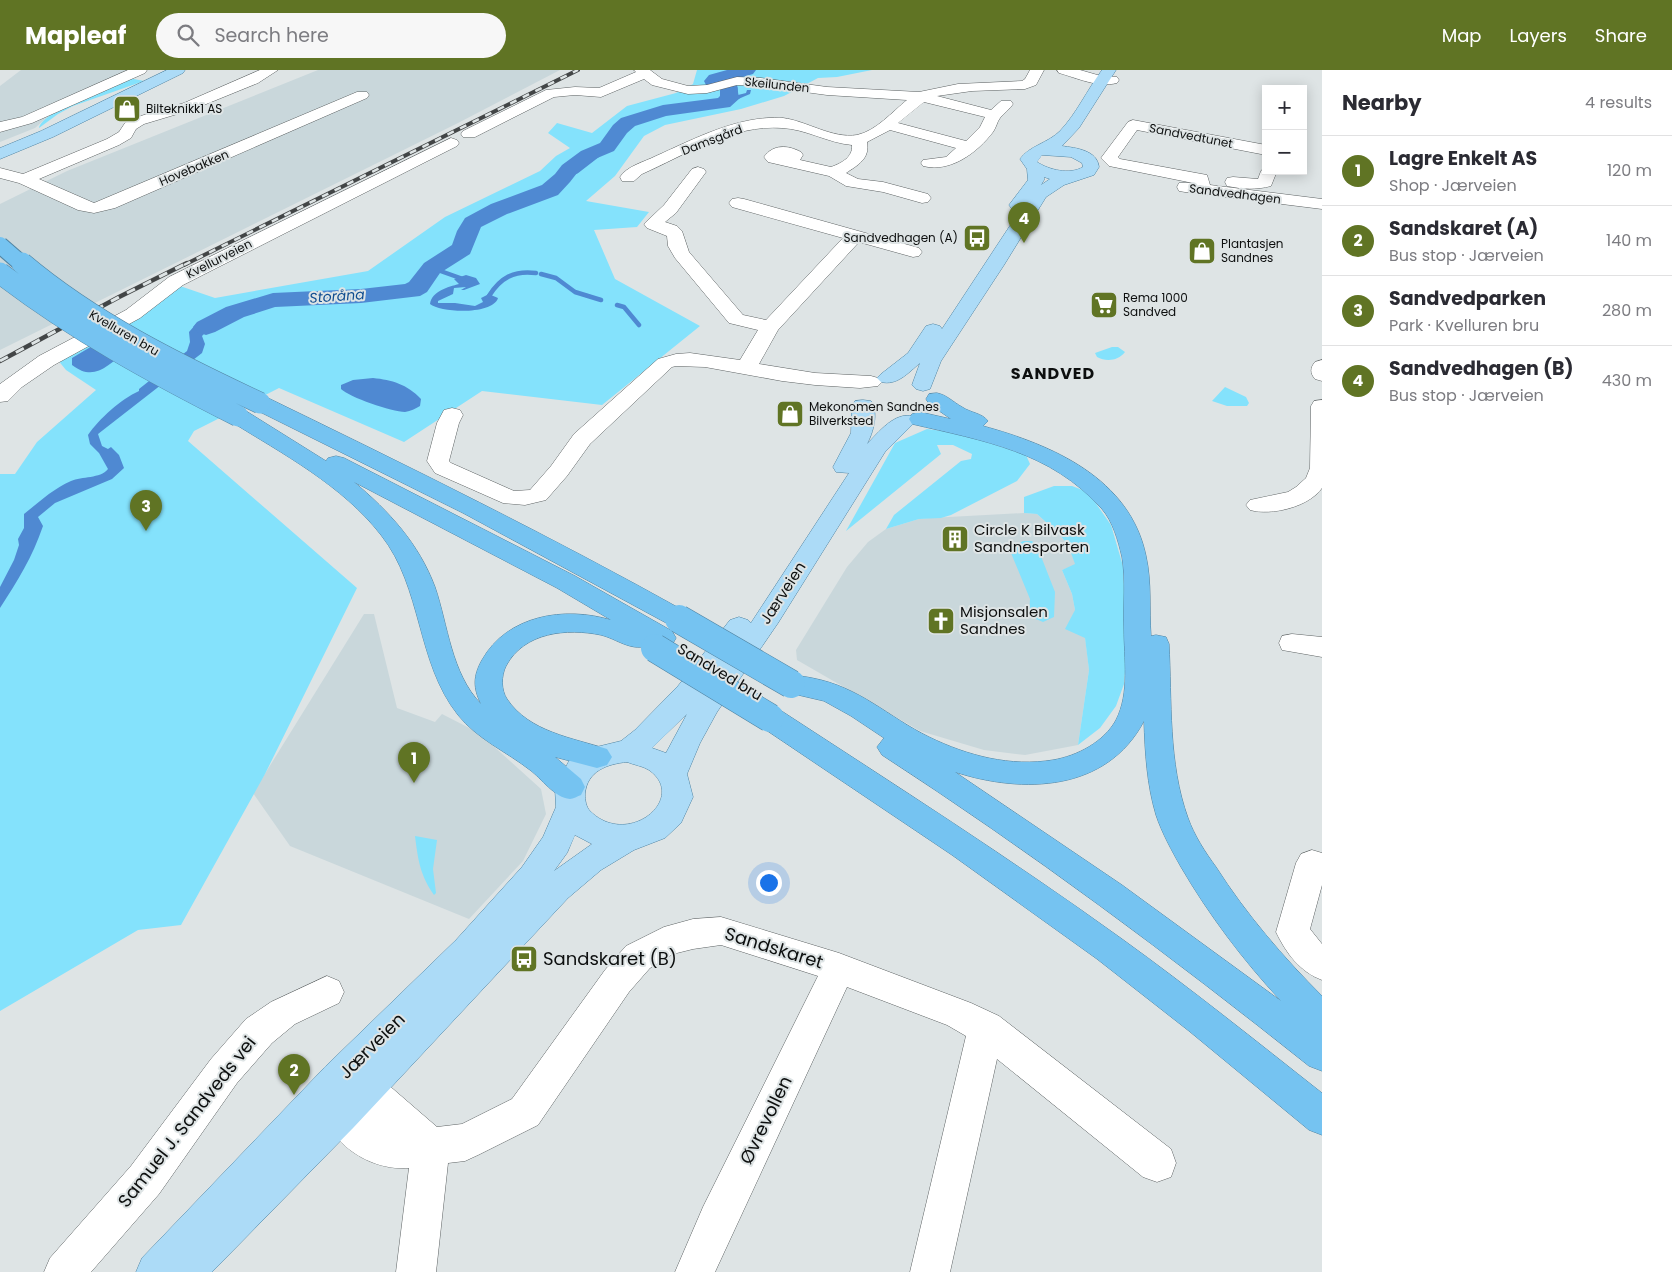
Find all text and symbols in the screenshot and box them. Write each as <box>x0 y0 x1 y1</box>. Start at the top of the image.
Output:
search box <box>156 13 506 58</box>
text: Mapleaf <box>25 19 126 52</box>
icon: search <box>174 21 202 49</box>
text: Search here <box>214 22 329 49</box>
text: Map <box>1442 23 1482 48</box>
text: Layers <box>1510 23 1567 48</box>
text: Share <box>1595 23 1647 48</box>
street label: Skeilunden <box>744 73 810 96</box>
map controls <box>1262 85 1307 175</box>
button: + <box>1262 85 1307 130</box>
text: Nearby <box>1342 88 1422 117</box>
text: 4 results <box>1585 91 1652 114</box>
shop icon: Bilteknikk1 AS <box>112 94 142 124</box>
place label: Bilteknikk1 AS <box>146 100 222 117</box>
street label: Sandvedtunet <box>1148 119 1234 152</box>
street label: Damsgård <box>679 120 745 159</box>
button: − <box>1262 130 1307 175</box>
street label: Hovebakken <box>156 145 231 190</box>
text: Lagre Enkelt AS <box>1389 145 1537 172</box>
text: 1 <box>1355 159 1361 182</box>
text: 120 m <box>1607 159 1652 182</box>
text: Shop · Jærveien <box>1389 174 1517 197</box>
street label: Sandvedhagen <box>1188 179 1282 208</box>
pin: 4 <box>1008 202 1040 243</box>
text: Sandskaret (A) <box>1389 215 1538 242</box>
bus stop icon: Sandvedhagen (A) <box>962 223 992 253</box>
place label: Sandvedhagen (A) <box>844 229 958 246</box>
text: 2 <box>1353 229 1363 252</box>
text: 140 m <box>1606 229 1652 252</box>
street label: Kvellurveien <box>183 235 255 282</box>
place label: Plantasjen Sandnes <box>1221 235 1284 266</box>
shop icon: Plantasjen Sandnes <box>1187 236 1217 266</box>
text: Bus stop · Jærveien <box>1389 244 1544 267</box>
water label: Storåna <box>309 284 366 308</box>
text: Sandvedparken <box>1389 285 1546 312</box>
place label: Rema 1000 Sandved <box>1123 289 1188 320</box>
supermarket icon: Rema 1000 Sandved <box>1089 290 1119 320</box>
text: 3 <box>1353 299 1363 322</box>
text: 280 m <box>1602 299 1652 322</box>
street label: Kvelluren bru <box>86 306 162 359</box>
text: Park · Kvelluren bru <box>1389 314 1539 337</box>
text: Sandvedhagen (B) <box>1389 355 1574 382</box>
district label: SANDVED <box>1011 362 1095 385</box>
text: 4 <box>1353 369 1363 392</box>
text: 430 m <box>1602 369 1652 392</box>
text: Bus stop · Jærveien <box>1389 384 1544 407</box>
place label: Mekonomen Sandnes Bilverksted <box>809 398 939 429</box>
shop icon: Mekonomen Sandnes Bilverksted <box>775 399 805 429</box>
pin: 3 <box>130 490 162 531</box>
place label: Circle K Bilvask Sandnesporten <box>974 519 1089 557</box>
building icon: Circle K Bilvask Sandnesporten <box>940 524 970 554</box>
street label: Jærveien <box>755 558 811 628</box>
place label: Misjonsalen Sandnes <box>960 601 1048 639</box>
church icon: Misjonsalen Sandnes <box>926 606 956 636</box>
street label: Sandved bru <box>674 638 767 705</box>
pin: 1 <box>398 742 430 783</box>
your location <box>756 870 782 896</box>
street label: Sandskaret <box>722 921 826 974</box>
bus stop icon: Sandskaret (B) <box>509 944 539 974</box>
place label: Sandskaret (B) <box>543 946 677 971</box>
street label: Jærveien <box>333 1007 410 1084</box>
street label: Samuel J. Sandveds vei <box>112 1031 261 1213</box>
pin: 2 <box>278 1054 310 1095</box>
street label: Øvrevollen <box>733 1071 798 1168</box>

